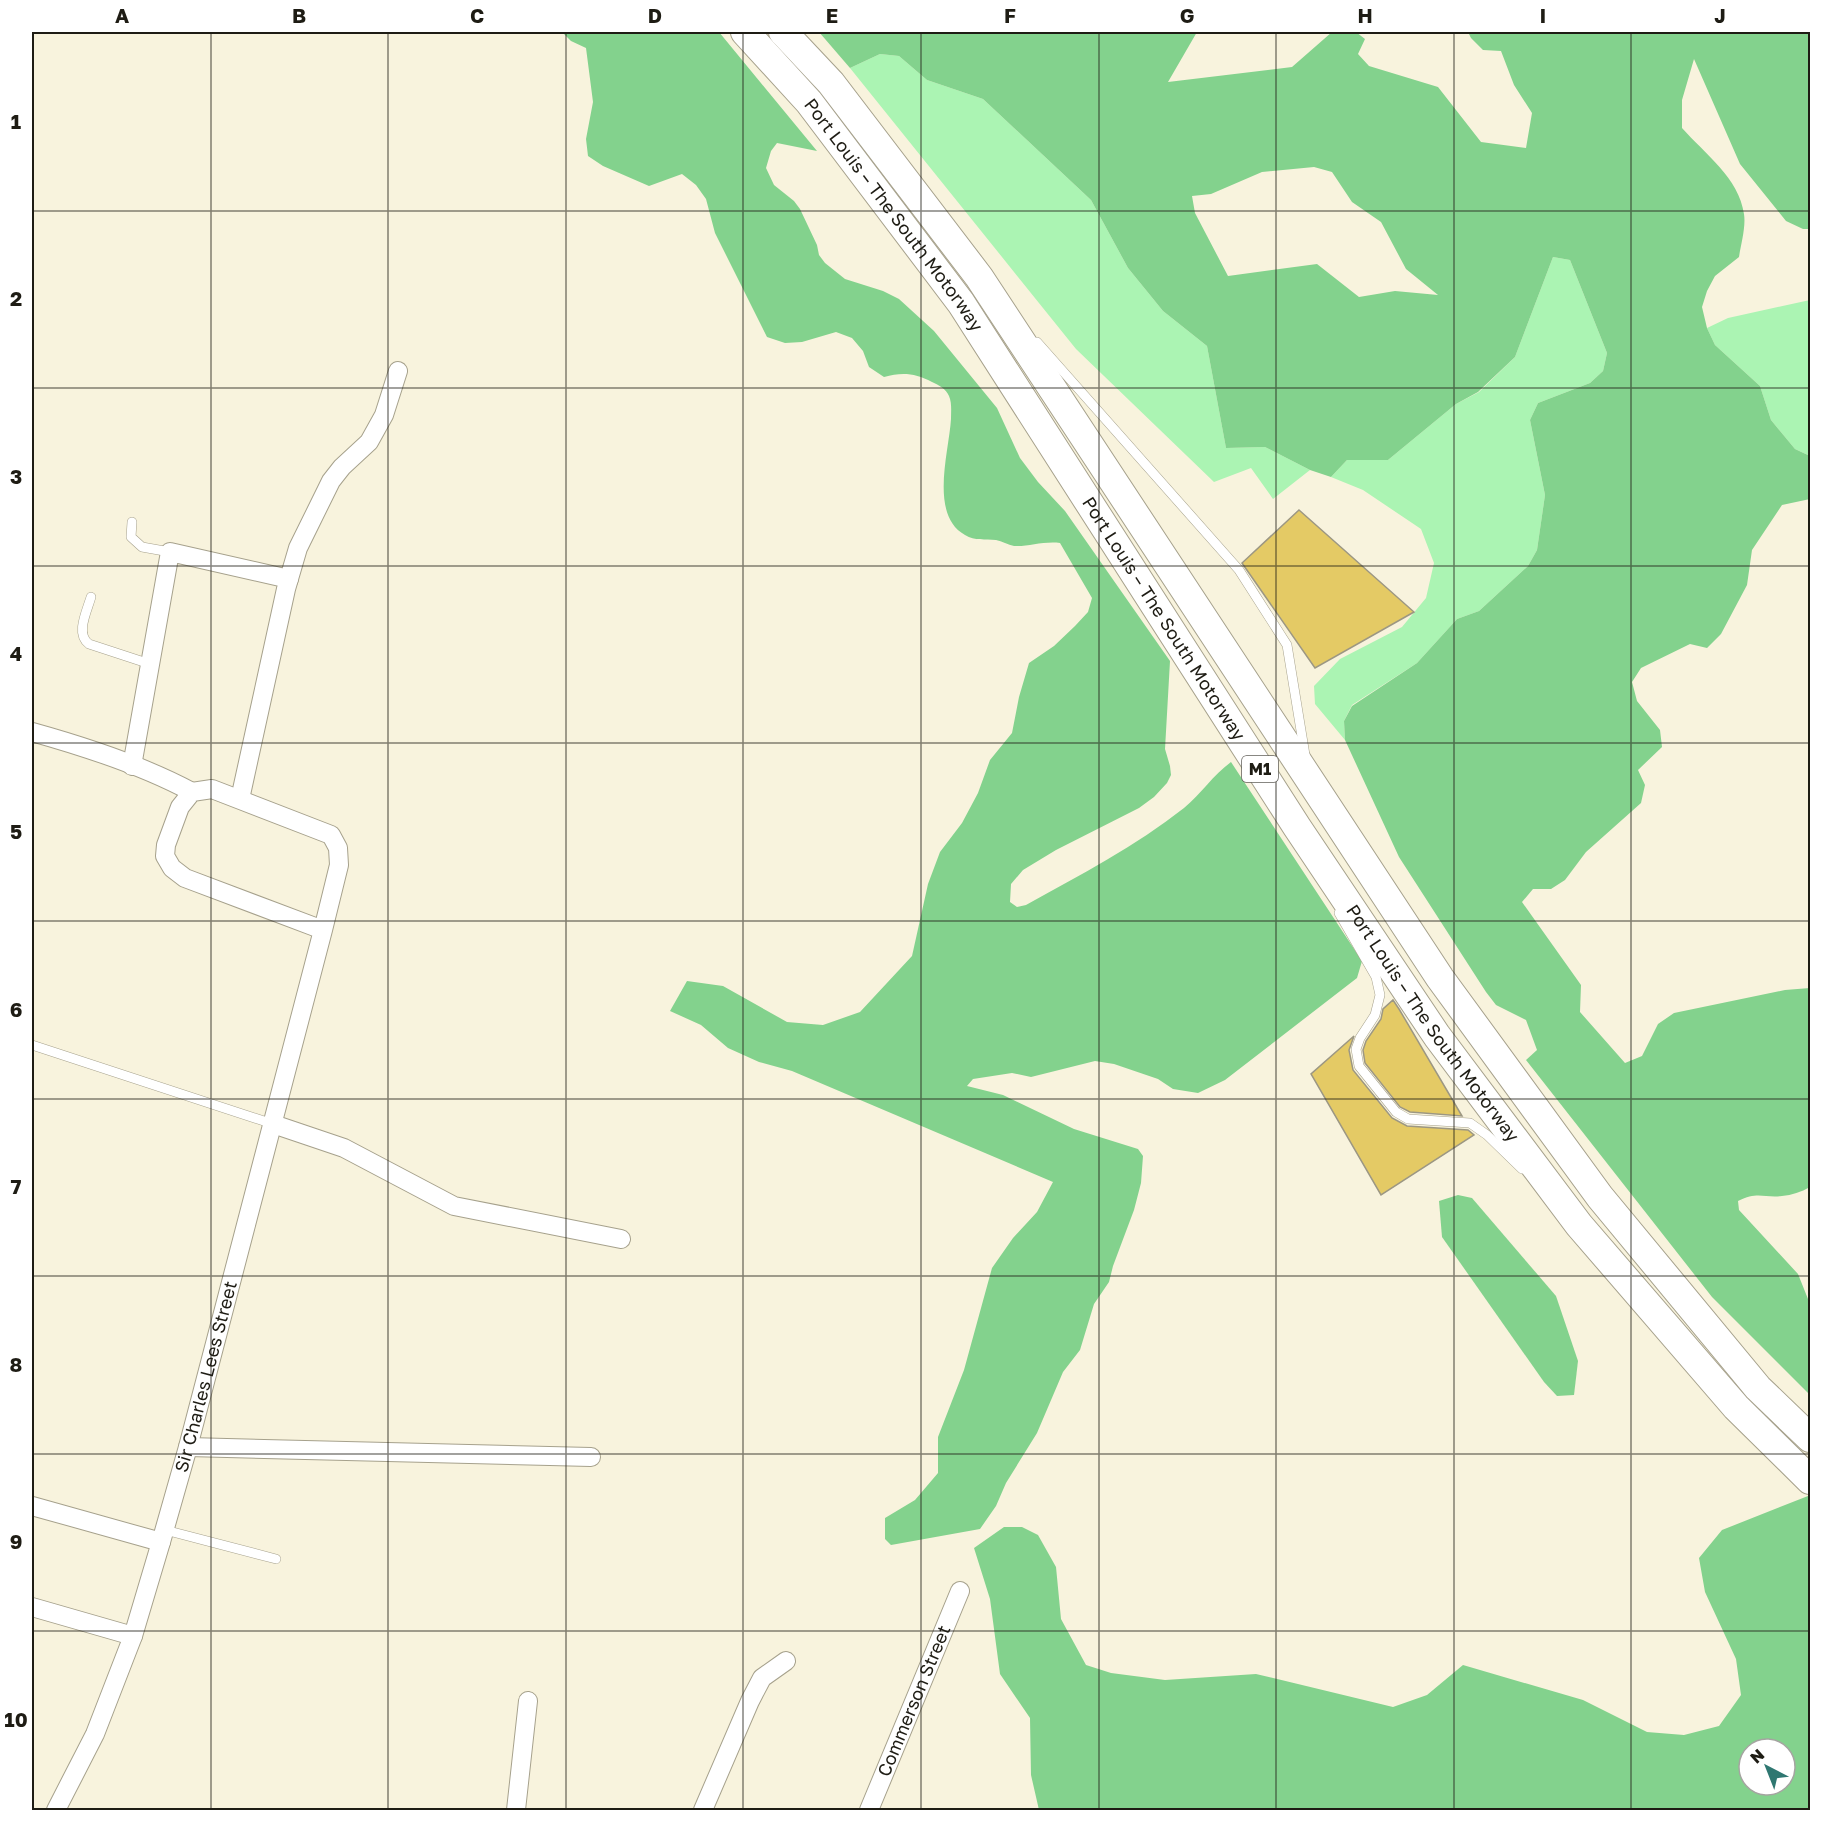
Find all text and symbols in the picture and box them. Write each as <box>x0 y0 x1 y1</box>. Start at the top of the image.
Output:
text: A <box>115 3 129 27</box>
text: B <box>292 3 306 27</box>
text: C <box>470 3 484 27</box>
text: D <box>648 3 662 27</box>
text: E <box>826 3 838 27</box>
text: F <box>1004 3 1016 27</box>
text: G <box>1180 3 1194 27</box>
text: H <box>1357 3 1373 27</box>
text: I <box>1540 3 1546 27</box>
text: J <box>1714 3 1726 27</box>
street label: Port Louis – The South Motorway <box>800 94 988 335</box>
text: 1 <box>11 109 21 133</box>
text: 2 <box>10 286 22 310</box>
text: 3 <box>10 464 22 488</box>
street label: Port Louis – The South Motorway <box>1078 492 1251 744</box>
text: 4 <box>10 641 22 665</box>
road number: M1 <box>1242 756 1278 782</box>
text: 5 <box>10 819 22 843</box>
street label: Port Louis – The South Motorway <box>1342 900 1525 1146</box>
text: 6 <box>10 997 22 1021</box>
text: 7 <box>11 1174 22 1198</box>
street label: Sir Charles Lees Street <box>169 1278 241 1475</box>
text: 8 <box>10 1352 22 1376</box>
text: 9 <box>10 1529 22 1553</box>
street label: Commerson Street <box>872 1622 955 1780</box>
text: 10 <box>4 1707 28 1731</box>
north arrow <box>1737 1737 1797 1797</box>
text: N <box>1746 1744 1768 1767</box>

